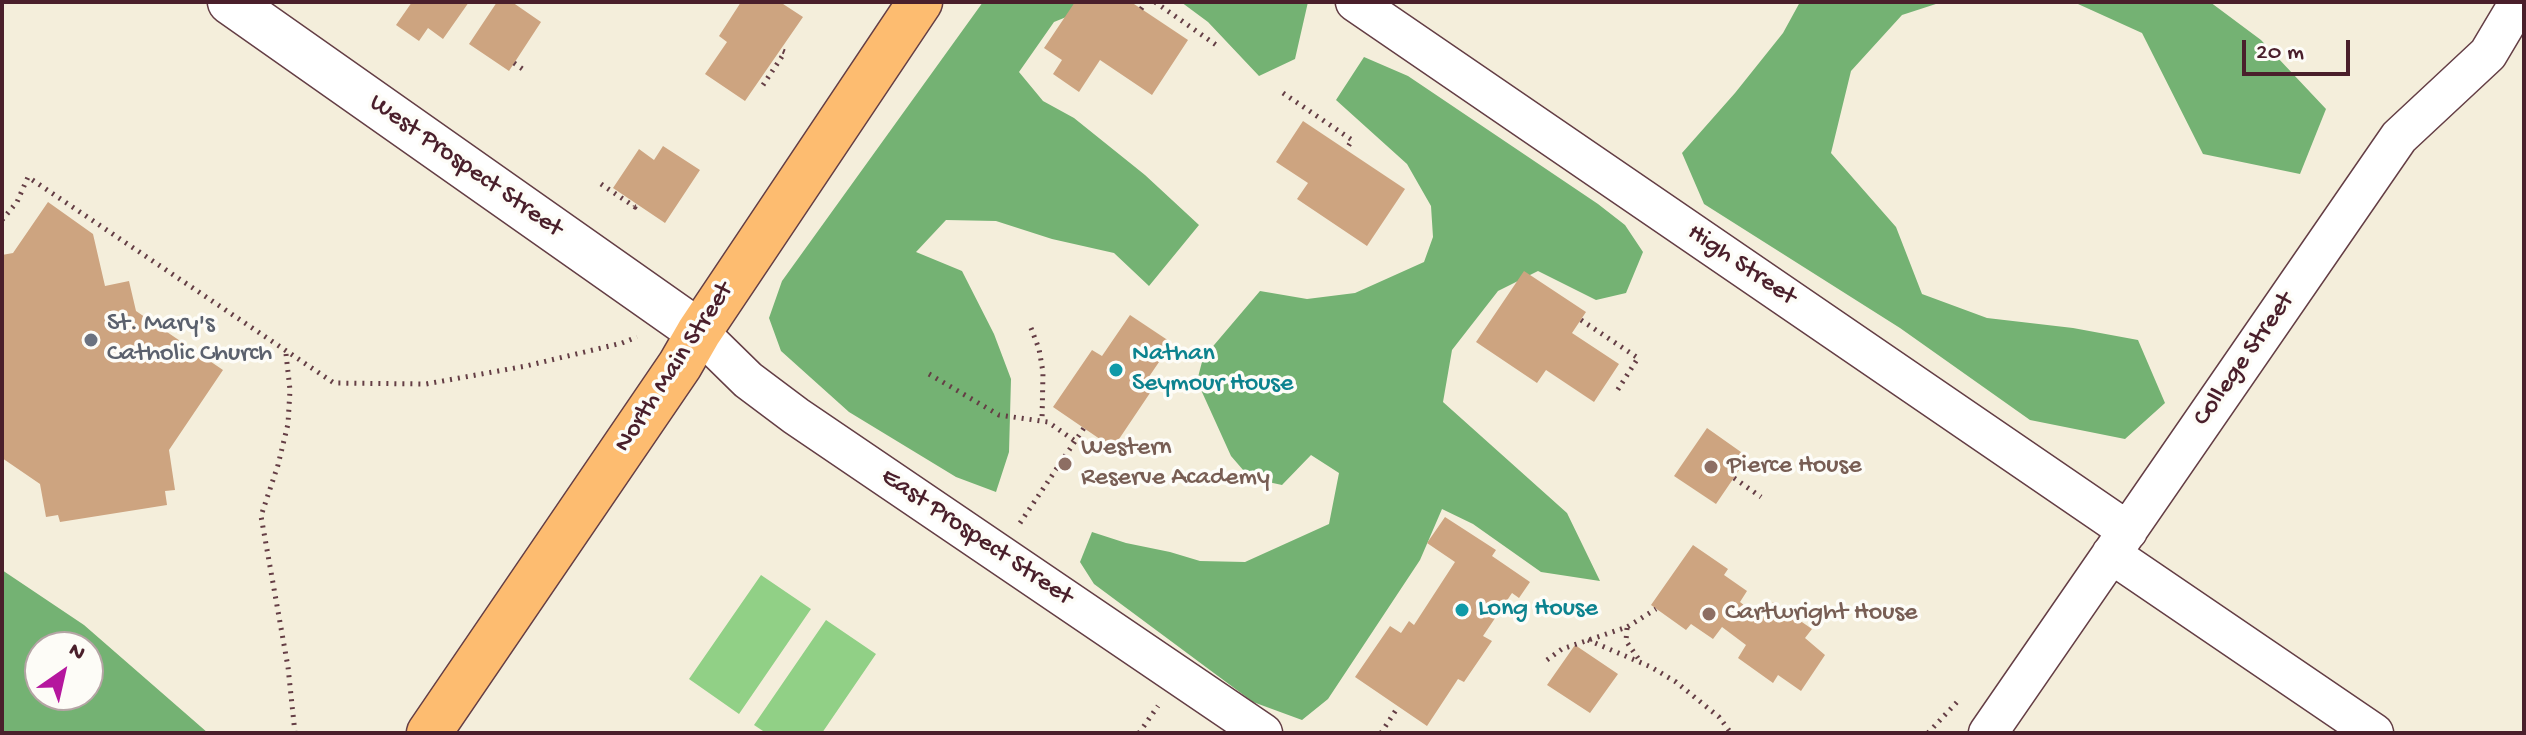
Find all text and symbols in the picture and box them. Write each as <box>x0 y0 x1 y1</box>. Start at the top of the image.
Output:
scale bar <box>2246 24 2354 74</box>
text: 20 m <box>2256 39 2304 68</box>
street label: West Prospect Street <box>362 88 568 246</box>
street label: High Street <box>1681 218 1801 314</box>
street label: North Main Street <box>608 277 742 459</box>
street label: College Street <box>2187 287 2303 433</box>
place label: St. Mary's Catholic Church <box>107 309 272 370</box>
marker: St. Mary's Catholic Church <box>82 331 100 349</box>
place label: Nathan Seymour House <box>1132 339 1293 400</box>
marker: Nathan Seymour House <box>1107 361 1125 379</box>
place label: Western Reserve Academy <box>1081 433 1270 494</box>
place label: Pierce House <box>1727 451 1862 483</box>
marker: Western Reserve Academy <box>1056 455 1074 473</box>
marker: Pierce House <box>1702 458 1720 476</box>
street label: East Prospect Street <box>874 462 1078 614</box>
place label: Long House <box>1478 594 1598 626</box>
place label: Cartwright House <box>1725 598 1917 630</box>
marker: Long House <box>1453 601 1471 619</box>
marker: Cartwright House <box>1700 605 1718 623</box>
north arrow <box>24 631 104 711</box>
text: N <box>63 638 90 668</box>

